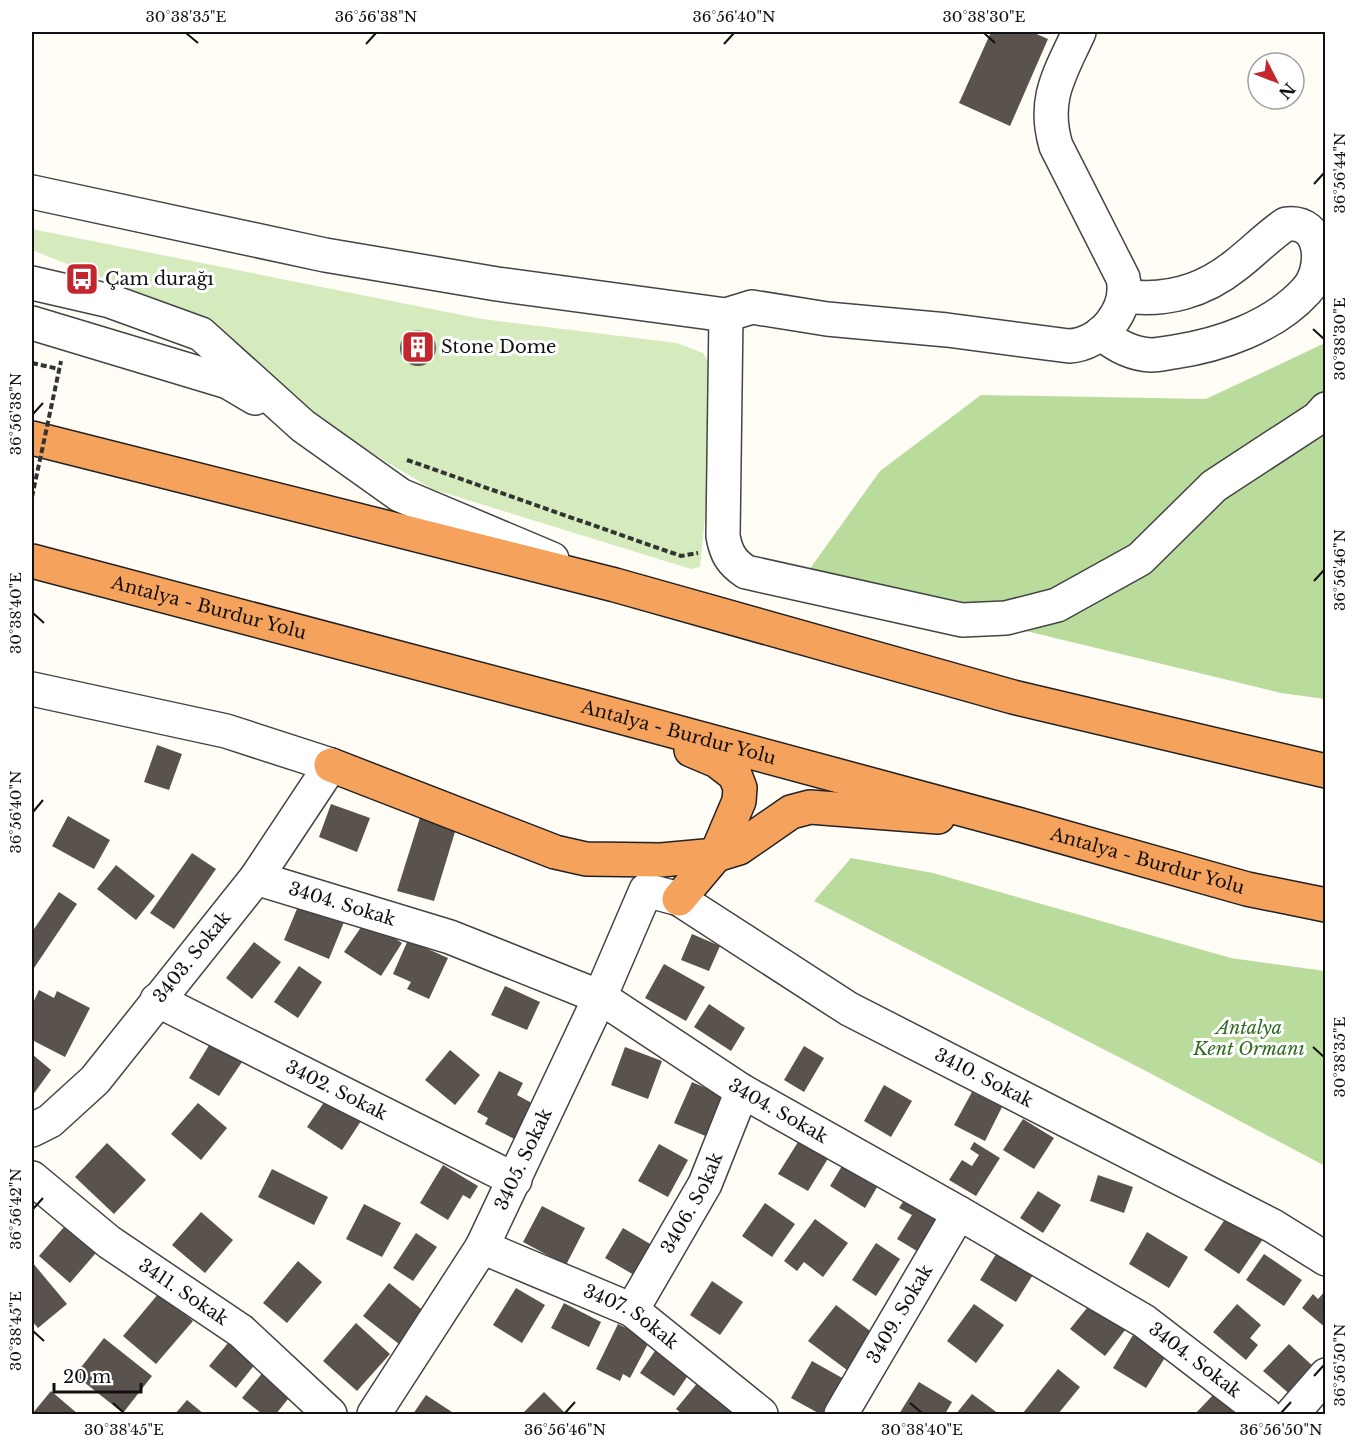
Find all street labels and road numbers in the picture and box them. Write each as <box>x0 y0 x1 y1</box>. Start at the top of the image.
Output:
street label: Antalya - Burdur Yolu <box>108 571 309 644</box>
street label: Antalya - Burdur Yolu <box>578 696 778 769</box>
street label: Antalya - Burdur Yolu <box>1047 823 1247 899</box>
street label: 3404. Sokak <box>286 878 398 931</box>
street label: 3403. Sokak <box>149 907 235 1007</box>
street label: 3410. Sokak <box>931 1044 1037 1112</box>
street label: 3402. Sokak <box>282 1056 391 1125</box>
street label: 3404. Sokak <box>724 1074 832 1148</box>
street label: 3405. Sokak <box>490 1105 557 1214</box>
street label: 3406. Sokak <box>656 1149 727 1257</box>
street label: 3411. Sokak <box>135 1254 232 1330</box>
street label: 3409. Sokak <box>862 1260 937 1367</box>
street label: 3407. Sokak <box>580 1280 683 1354</box>
street label: 3404. Sokak <box>1144 1318 1245 1403</box>

